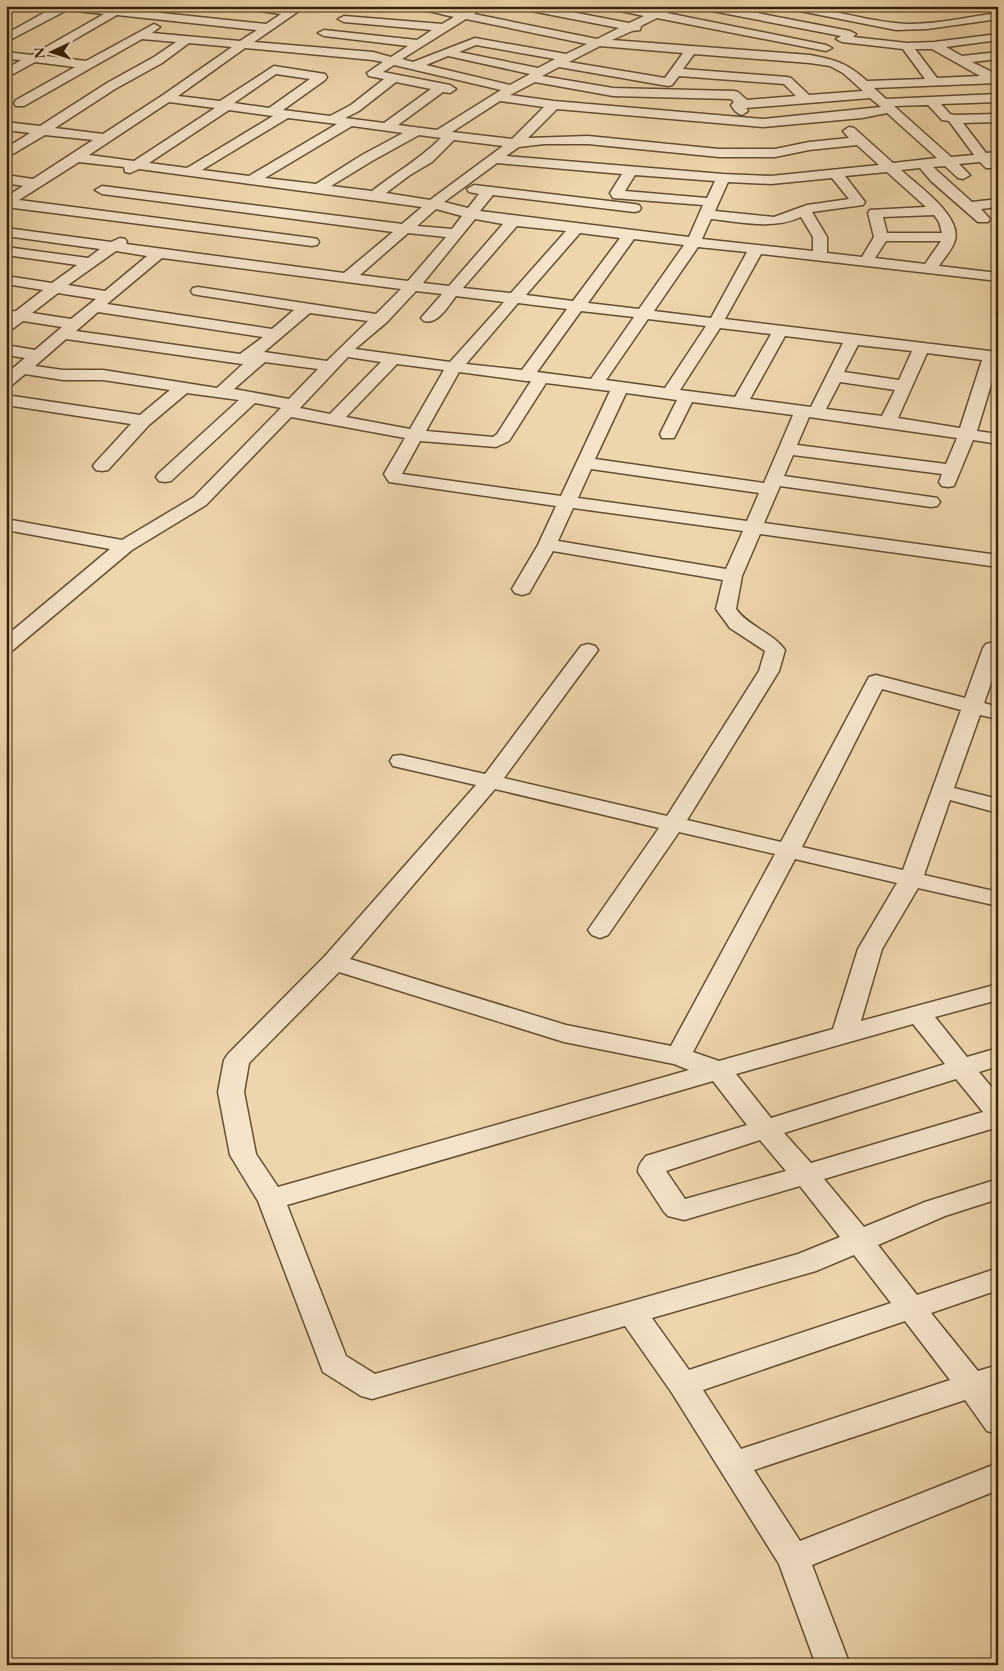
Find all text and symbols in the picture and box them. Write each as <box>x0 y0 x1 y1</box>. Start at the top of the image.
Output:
north arrow <box>28 28 78 78</box>
text: N <box>30 46 48 59</box>

